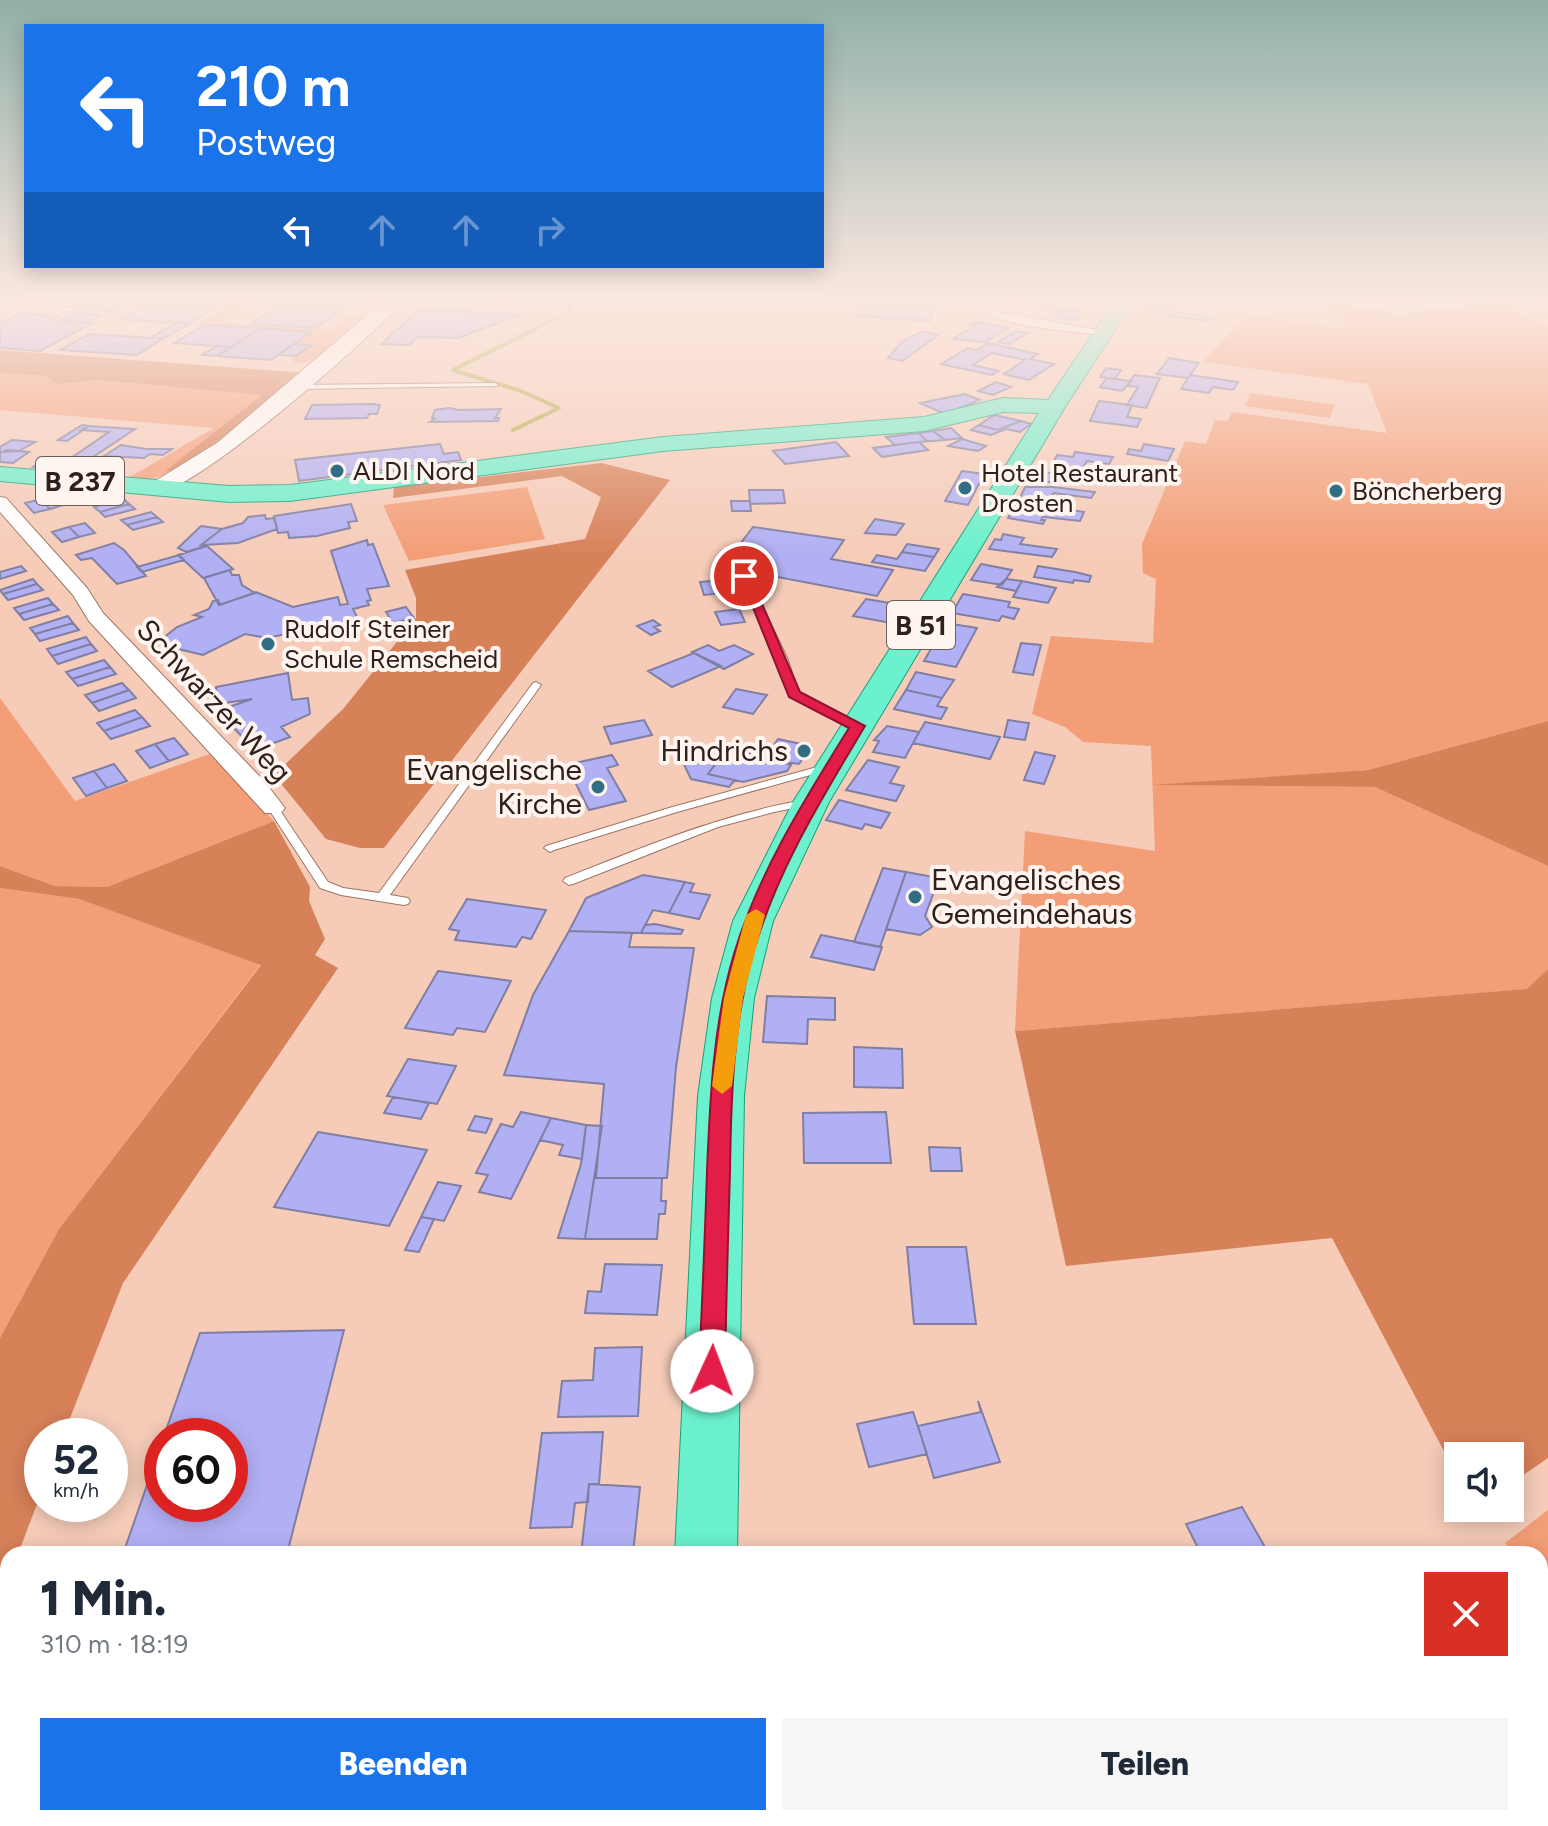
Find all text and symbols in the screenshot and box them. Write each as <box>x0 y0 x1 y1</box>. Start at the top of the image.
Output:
text: 210 m <box>196 53 351 120</box>
icon: left <box>64 56 168 160</box>
text: Postweg <box>196 121 336 164</box>
icon: left <box>276 208 320 252</box>
icon: ahead <box>360 208 404 252</box>
icon: ahead <box>444 208 488 252</box>
icon: right <box>528 208 572 252</box>
place label: ALDI Nord <box>353 455 475 487</box>
road number: B 237 <box>36 457 124 505</box>
place label: Hotel Restaurant Drosten <box>981 457 1178 519</box>
marker: ALDI Nord <box>328 462 346 480</box>
place label: Böncherberg <box>1352 475 1503 507</box>
marker: Hotel Restaurant Drosten <box>956 479 974 497</box>
marker: Böncherberg <box>1327 482 1345 500</box>
pin <box>710 542 778 610</box>
icon: arrive <box>722 554 766 598</box>
road number: B 51 <box>887 601 955 649</box>
street label: Schwarzer Weg <box>129 611 300 790</box>
place label: Rudolf Steiner Schule Remscheid <box>284 613 498 675</box>
marker: Rudolf Steiner Schule Remscheid <box>259 635 277 653</box>
place label: Hindrichs <box>660 732 788 769</box>
marker: Hindrichs <box>795 742 813 760</box>
place label: Evangelische Kirche <box>406 751 582 822</box>
marker: Evangelische Kirche <box>589 778 607 796</box>
place label: Evangelisches Gemeindehaus <box>931 861 1133 932</box>
marker: Evangelisches Gemeindehaus <box>906 888 924 906</box>
position arrow <box>670 1329 754 1413</box>
speed limit sign: 60 <box>144 1418 248 1522</box>
text: 52 <box>53 1436 99 1484</box>
map controls <box>1444 1442 1524 1522</box>
button: sound <box>1444 1442 1524 1522</box>
text: km/h <box>53 1478 99 1502</box>
text: 1 Min. <box>40 1569 167 1627</box>
button: close <box>1424 1572 1508 1656</box>
text: 310 m · 18:19 <box>40 1628 188 1660</box>
button: Beenden <box>40 1718 766 1810</box>
button: Teilen <box>782 1718 1508 1810</box>

